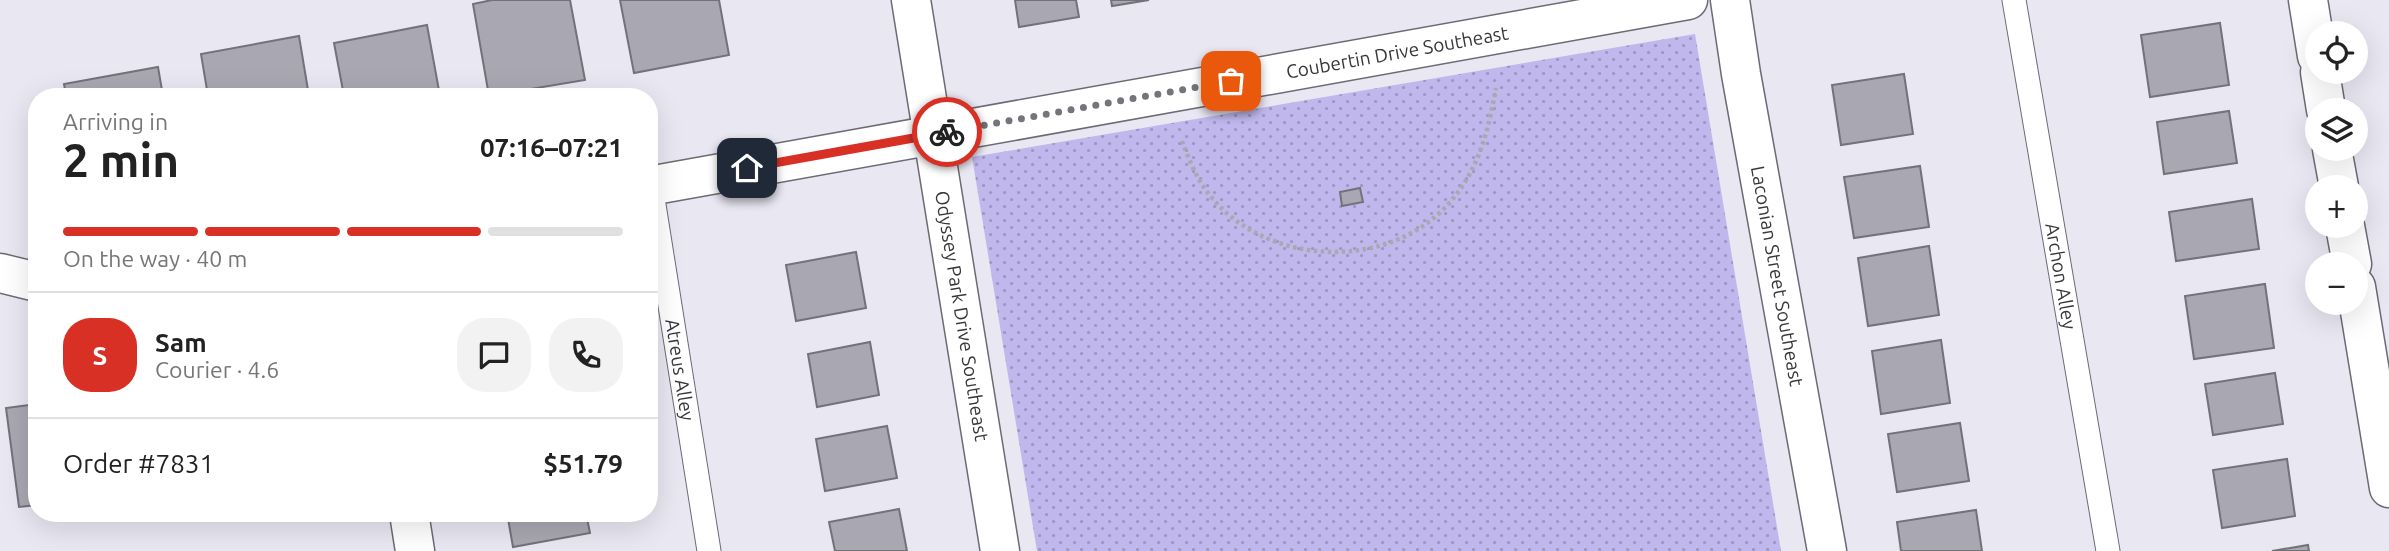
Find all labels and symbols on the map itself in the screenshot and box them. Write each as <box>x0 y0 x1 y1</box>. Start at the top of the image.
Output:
street label: Coubertin Drive Southeast <box>1284 21 1510 83</box>
pin <box>1201 51 1261 111</box>
courier <box>912 97 982 167</box>
pin <box>717 138 777 198</box>
street label: Laconian Street Southeast <box>1747 164 1808 388</box>
street label: Odyssey Park Drive Southeast <box>931 189 993 443</box>
street label: Archon Alley <box>2041 221 2081 331</box>
street label: Atreus Alley <box>661 317 699 422</box>

